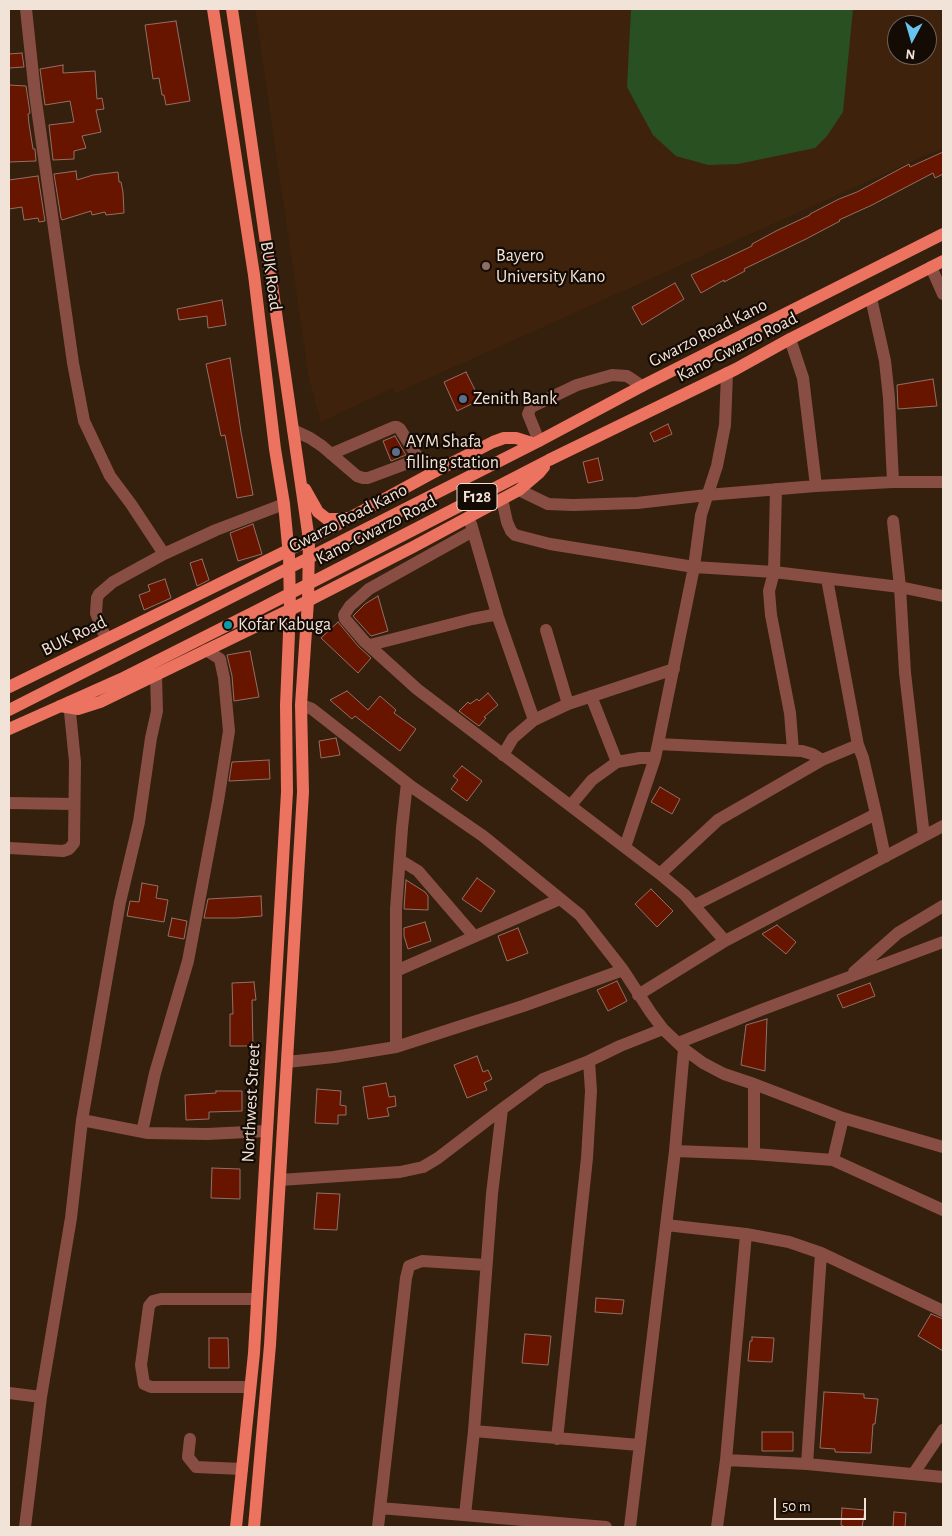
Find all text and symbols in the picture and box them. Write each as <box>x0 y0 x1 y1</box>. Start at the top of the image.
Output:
north arrow <box>887 15 937 65</box>
text: N <box>905 46 916 61</box>
street label: BUK Road <box>255 240 287 312</box>
place label: Bayero University Kano <box>496 245 605 288</box>
marker: Bayero University Kano <box>480 260 492 272</box>
street label: Gwarzo Road Kano <box>645 294 771 372</box>
street label: Kano-Gwarzo Road <box>673 307 801 387</box>
place label: Zenith Bank <box>473 388 557 410</box>
marker: Zenith Bank <box>457 393 469 405</box>
place label: AYM Shafa filling station <box>406 431 499 474</box>
marker: AYM Shafa filling station <box>390 446 402 458</box>
street label: Gwarzo Road Kano <box>285 479 411 557</box>
road number: F128 <box>457 484 497 511</box>
street label: Kano-Gwarzo Road <box>312 490 440 570</box>
street label: BUK Road <box>38 611 110 661</box>
place label: Kofar Kabuga <box>238 614 331 636</box>
marker: Kofar Kabuga <box>222 619 234 631</box>
street label: Northwest Street <box>237 1043 265 1163</box>
scale bar <box>777 1488 870 1520</box>
text: 50 m <box>782 1499 811 1514</box>

